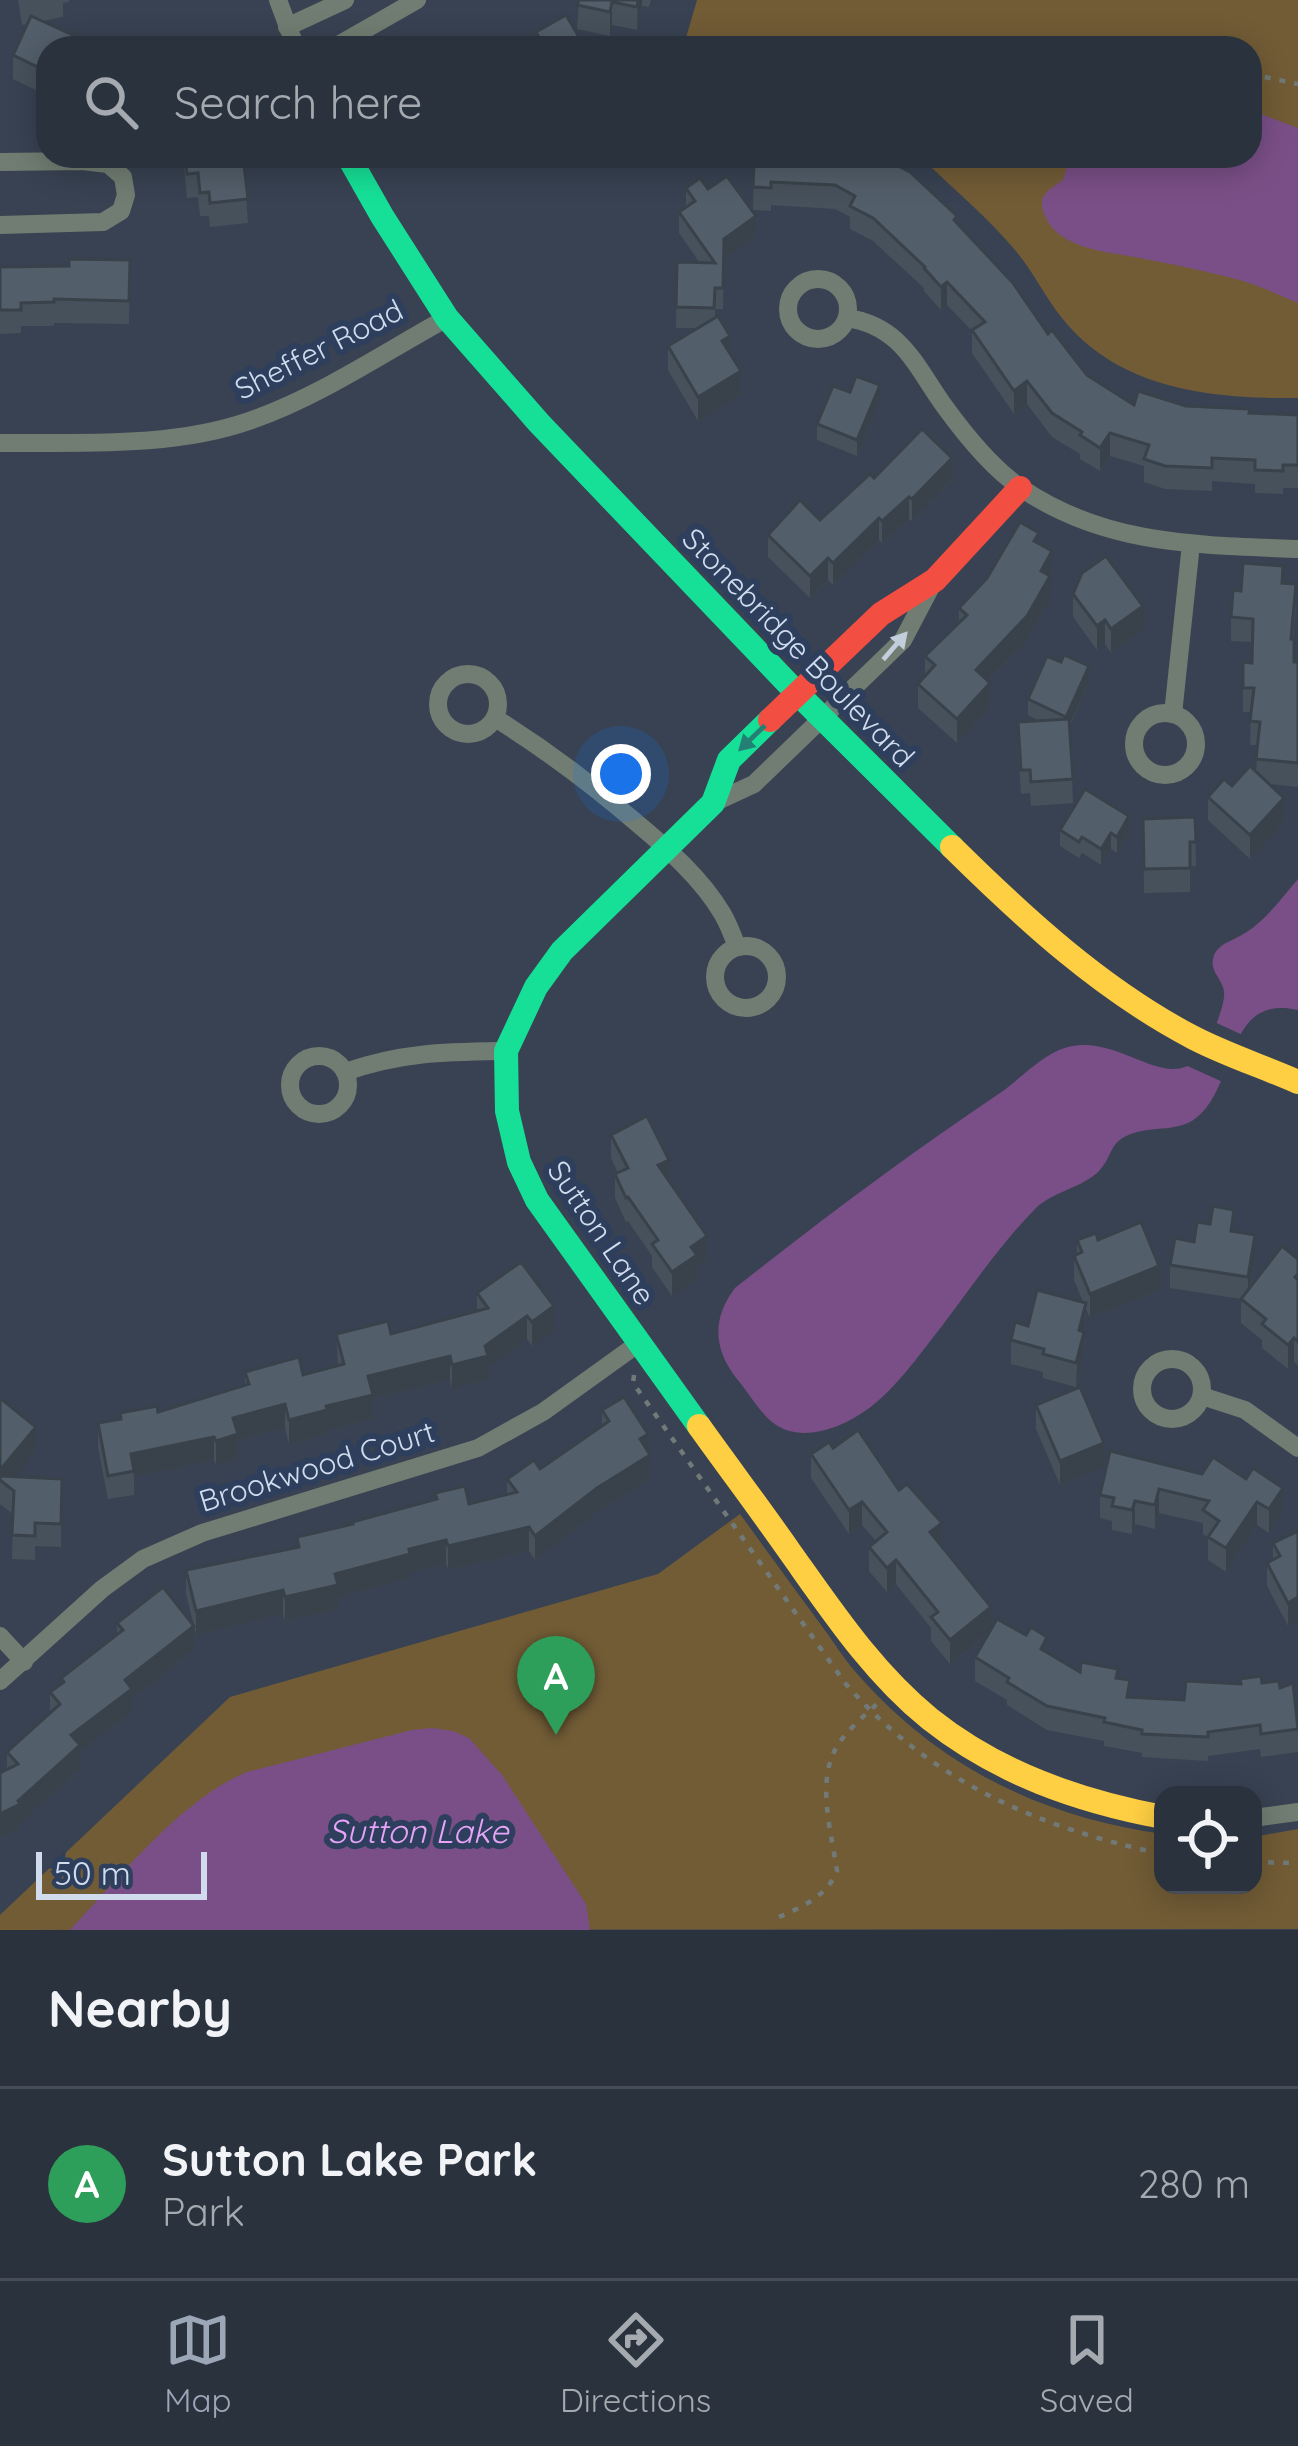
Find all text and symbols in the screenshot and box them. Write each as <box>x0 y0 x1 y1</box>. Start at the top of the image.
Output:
search box <box>36 36 1262 168</box>
icon: search <box>78 69 144 135</box>
text: Search here <box>174 74 422 130</box>
street label: Sheffer Road <box>228 291 409 408</box>
street label: Stonebridge Boulevard <box>675 520 923 775</box>
one-way arrow <box>881 631 907 661</box>
one-way arrow <box>738 724 766 752</box>
your location <box>591 744 651 804</box>
street label: Sutton Lane <box>540 1153 664 1312</box>
street label: Brookwood Court <box>194 1412 439 1520</box>
pin: A <box>517 1636 595 1735</box>
map controls <box>1154 1786 1262 1894</box>
button: locate <box>1154 1786 1262 1894</box>
water label: Sutton Lake <box>328 1810 510 1851</box>
scale bar <box>36 1846 207 1899</box>
text: 50 m <box>54 1852 131 1893</box>
text: Nearby <box>48 1976 232 2040</box>
text: Sutton Lake Park <box>162 2131 537 2187</box>
text: A <box>75 2159 99 2208</box>
text: 280 m <box>1138 2159 1250 2208</box>
text: Park <box>162 2187 245 2236</box>
tab: Map <box>164 2307 232 2420</box>
tab: Directions <box>560 2307 711 2420</box>
tab: Saved <box>1040 2307 1134 2420</box>

